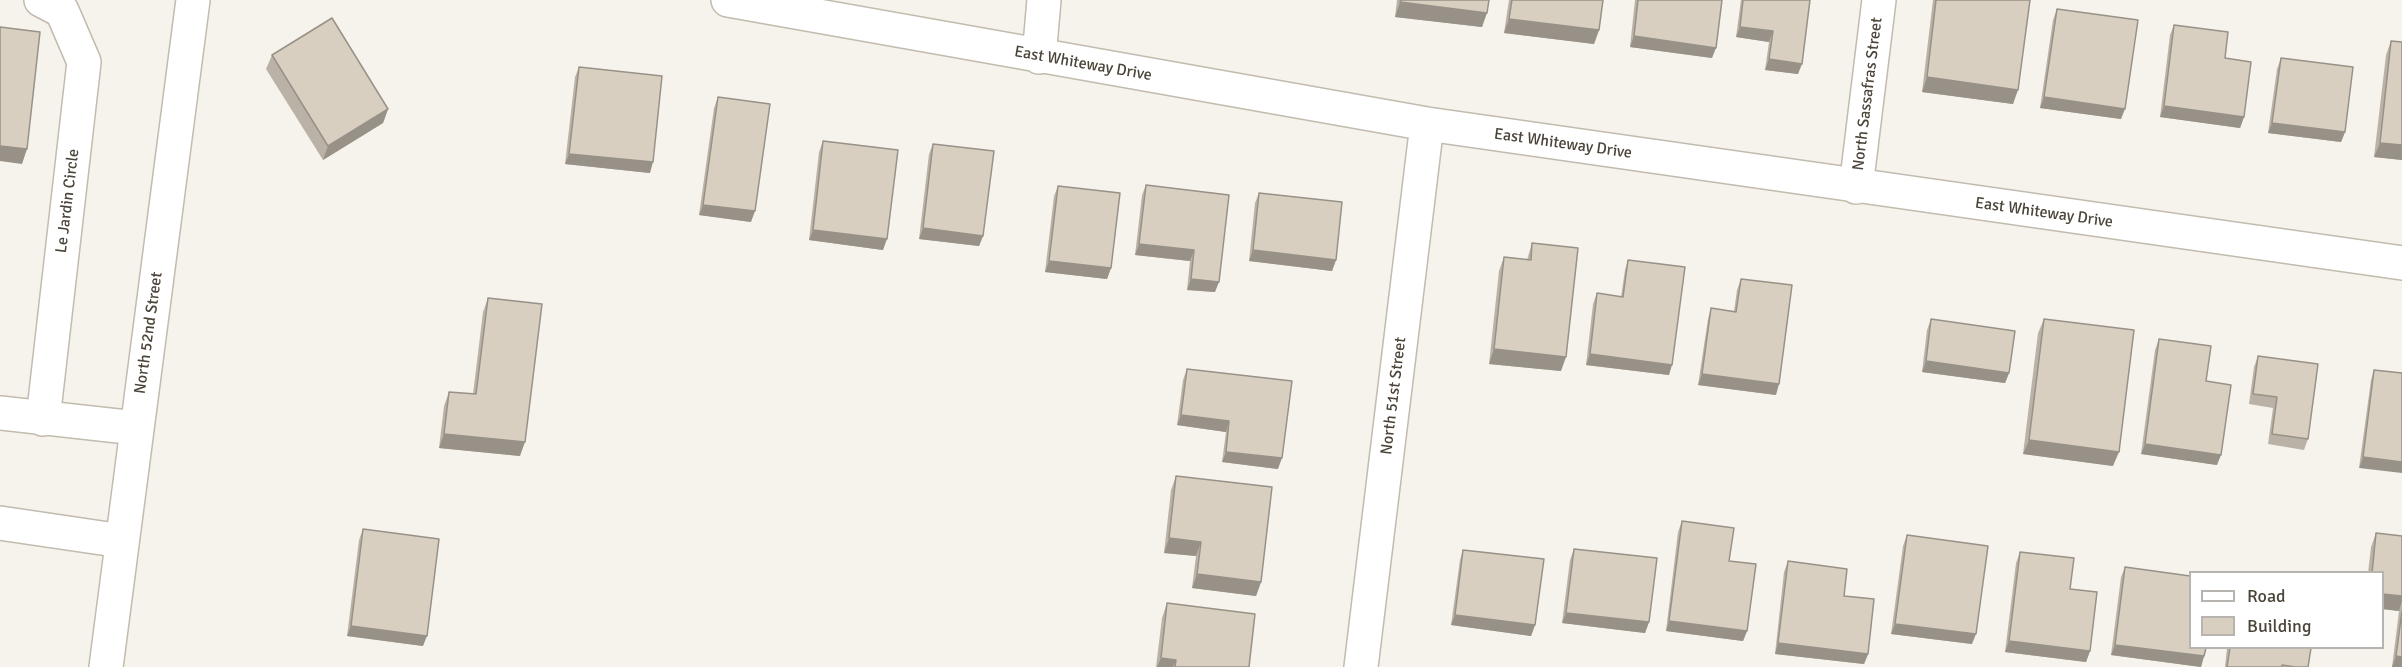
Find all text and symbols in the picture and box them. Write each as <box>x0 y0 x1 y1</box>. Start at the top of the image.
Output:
street label: North Sassafras Street <box>1849 16 1887 172</box>
street label: East Whiteway Drive <box>1013 42 1153 86</box>
street label: East Whiteway Drive <box>1493 125 1633 163</box>
street label: Le Jardin Circle <box>52 148 84 254</box>
street label: East Whiteway Drive <box>1974 194 2114 232</box>
street label: North 52nd Street <box>131 271 167 395</box>
street label: North 51st Street <box>1377 336 1411 456</box>
legend <box>2189 571 2384 649</box>
text: Road <box>2247 585 2286 607</box>
text: Building <box>2247 615 2311 637</box>

